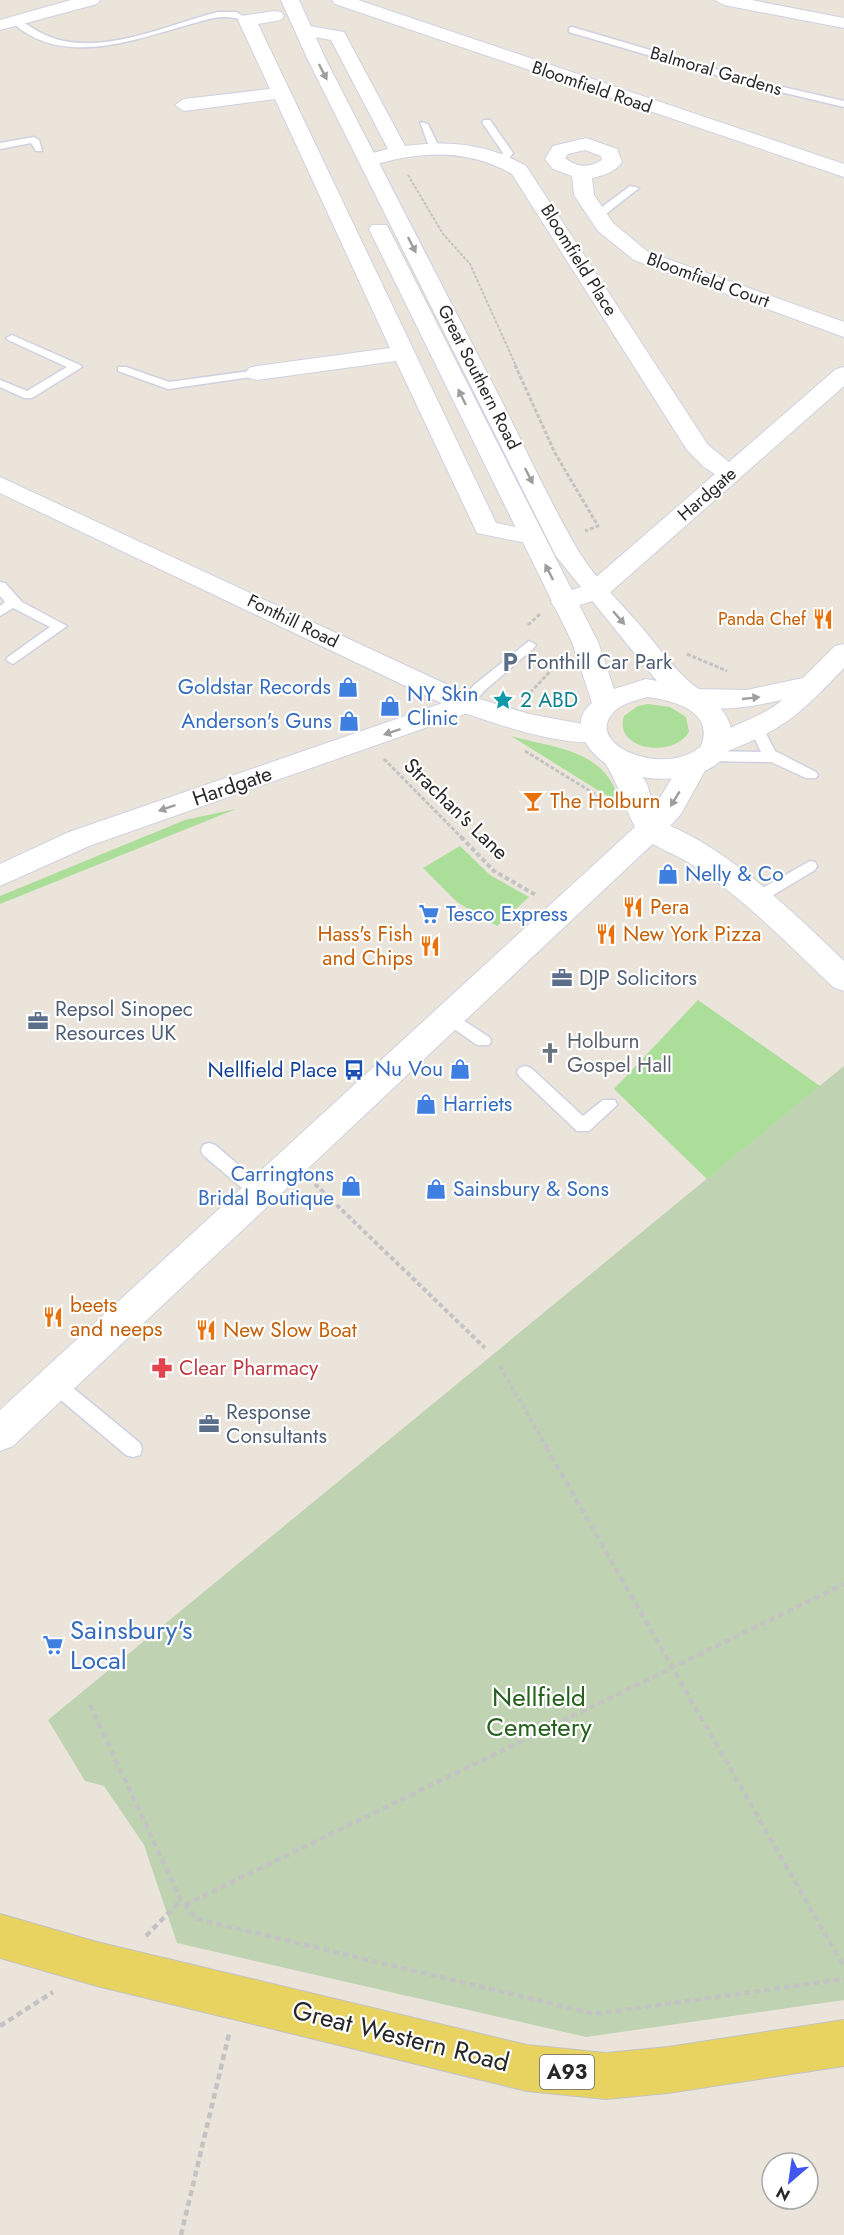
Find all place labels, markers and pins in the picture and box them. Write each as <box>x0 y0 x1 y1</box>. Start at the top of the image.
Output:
place label: Panda Chef <box>718 606 807 632</box>
restaurant icon: Panda Chef <box>811 607 835 631</box>
place label: Fonthill Car Park <box>527 647 673 677</box>
parking icon: Fonthill Car Park <box>498 650 522 674</box>
place label: Goldstar Records <box>178 672 331 702</box>
shop icon: Goldstar Records <box>336 675 360 699</box>
place label: NY Skin Clinic <box>407 679 479 733</box>
place label: 2 ABD <box>520 685 578 715</box>
place icon: 2 ABD <box>491 688 515 712</box>
shop icon: NY Skin Clinic <box>378 694 402 718</box>
place label: Anderson's Guns <box>181 706 332 736</box>
shop icon: Anderson's Guns <box>337 709 361 733</box>
place label: The Holburn <box>550 786 660 816</box>
bar icon: The Holburn <box>521 789 545 813</box>
place label: Nelly & Co <box>685 859 784 889</box>
shop icon: Nelly & Co <box>656 862 680 886</box>
place label: Pera <box>650 892 689 922</box>
restaurant icon: Pera <box>621 895 645 919</box>
place label: Tesco Express <box>446 899 568 929</box>
supermarket icon: Tesco Express <box>417 902 441 926</box>
place label: Hass's Fish and Chips <box>317 919 413 973</box>
place label: New York Pizza <box>623 919 761 949</box>
restaurant icon: New York Pizza <box>594 922 618 946</box>
restaurant icon: Hass's Fish and Chips <box>418 934 442 958</box>
place label: DJP Solicitors <box>579 963 697 993</box>
office icon: DJP Solicitors <box>550 966 574 990</box>
place label: Repsol Sinopec Resources UK <box>55 994 193 1048</box>
office icon: Repsol Sinopec Resources UK <box>26 1009 50 1033</box>
place label: Holburn Gospel Hall <box>567 1026 672 1080</box>
church icon: Holburn Gospel Hall <box>538 1041 562 1065</box>
place label: Nu Vou <box>375 1054 443 1084</box>
place label: Nellfield Place <box>208 1055 337 1085</box>
shop icon: Nu Vou <box>448 1057 472 1081</box>
bus stop icon: Nellfield Place <box>342 1058 366 1082</box>
place label: Harriets <box>443 1089 512 1119</box>
shop icon: Harriets <box>414 1092 438 1116</box>
place label: Carringtons Bridal Boutique <box>198 1159 334 1213</box>
shop icon: Carringtons Bridal Boutique <box>339 1174 363 1198</box>
place label: Sainsbury & Sons <box>453 1174 609 1204</box>
shop icon: Sainsbury & Sons <box>424 1177 448 1201</box>
place label: beets and neeps <box>70 1290 162 1344</box>
restaurant icon: beets and neeps <box>41 1305 65 1329</box>
place label: New Slow Boat <box>223 1315 357 1345</box>
restaurant icon: New Slow Boat <box>194 1318 218 1342</box>
place label: Clear Pharmacy <box>179 1353 319 1383</box>
pharmacy icon: Clear Pharmacy <box>150 1356 174 1380</box>
place label: Response Consultants <box>226 1397 327 1451</box>
office icon: Response Consultants <box>197 1412 221 1436</box>
place label: Sainsbury's Local <box>70 1611 193 1679</box>
supermarket icon: Sainsbury's Local <box>41 1633 65 1657</box>

